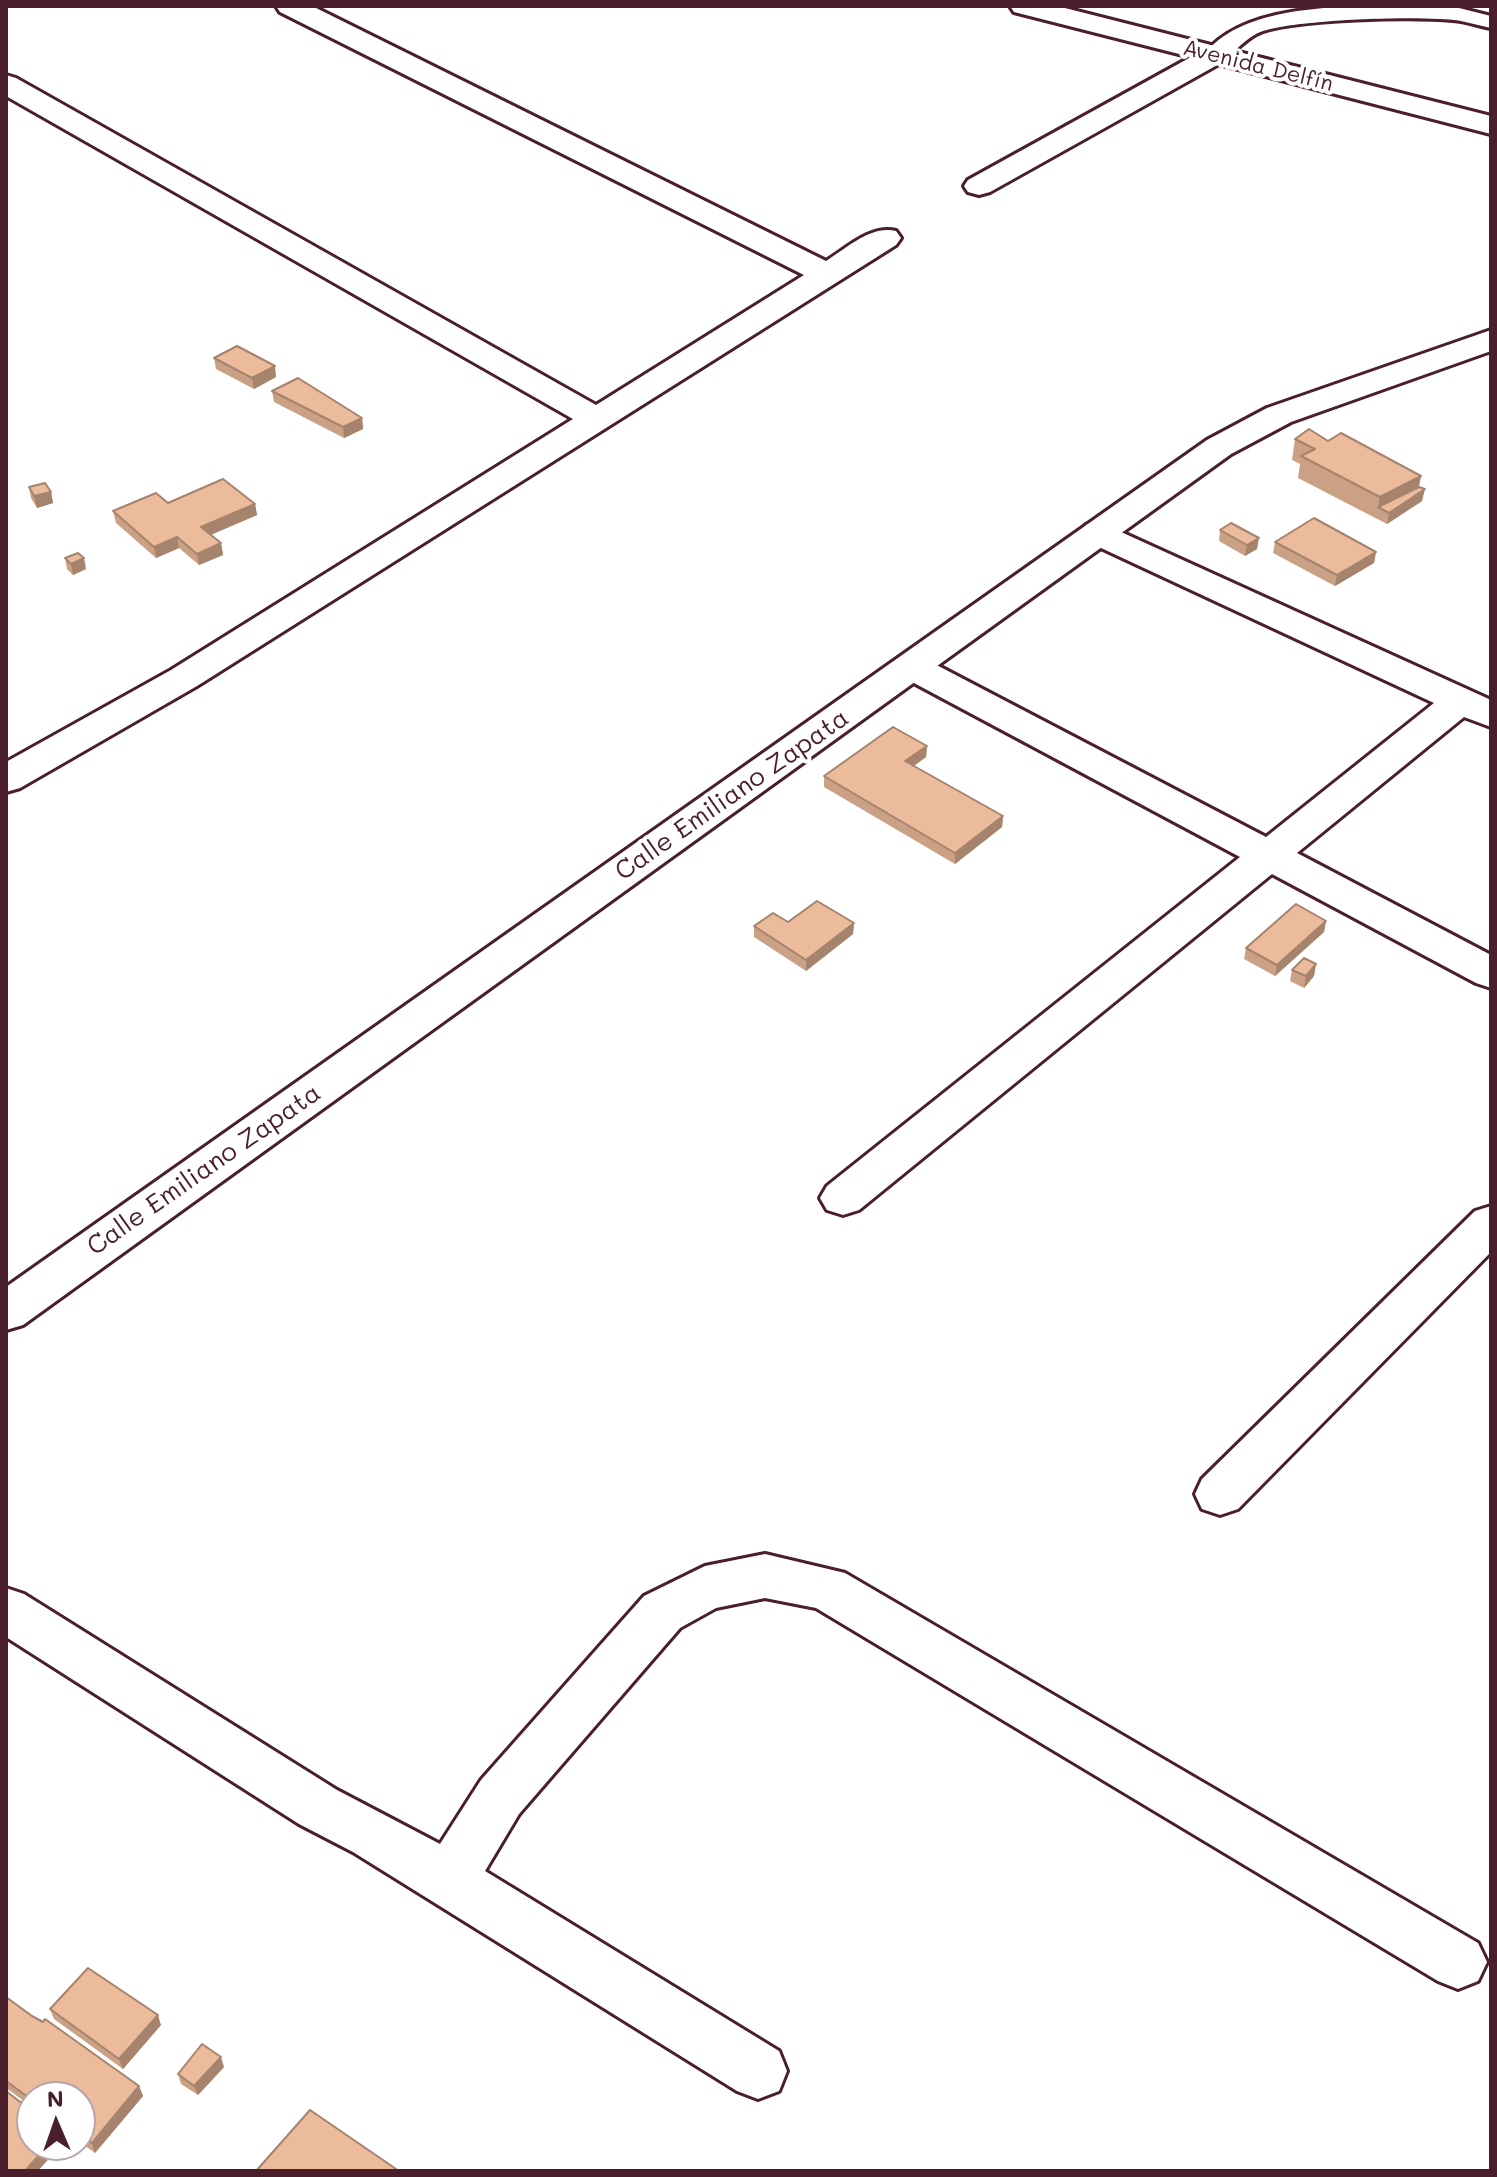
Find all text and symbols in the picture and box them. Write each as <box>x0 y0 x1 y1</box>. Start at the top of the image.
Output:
street label: Avenida Delfín <box>1180 35 1336 97</box>
street label: Calle Emiliano Zapata <box>609 702 855 888</box>
street label: Calle Emiliano Zapata <box>81 1077 327 1263</box>
north arrow <box>16 2081 96 2161</box>
text: N <box>46 2084 64 2113</box>

